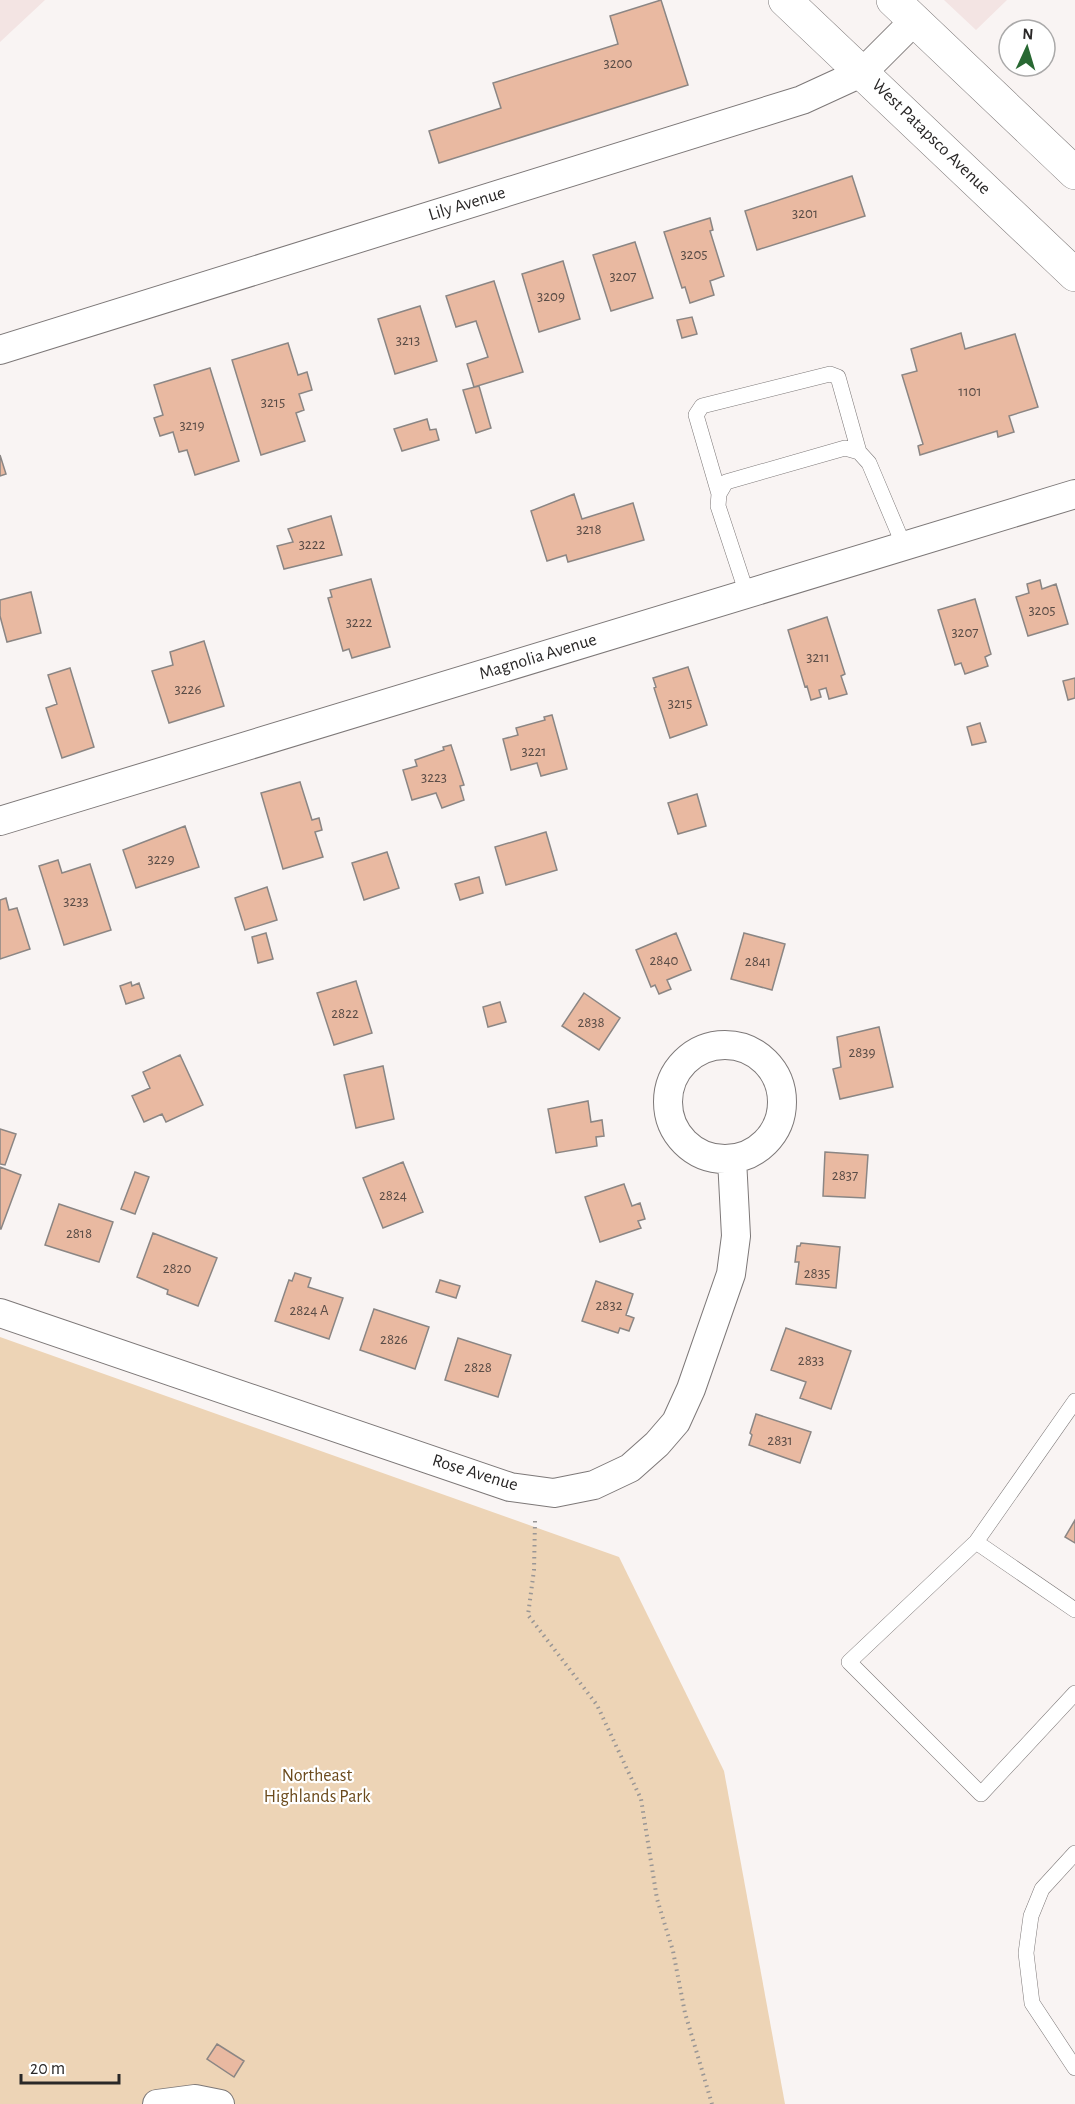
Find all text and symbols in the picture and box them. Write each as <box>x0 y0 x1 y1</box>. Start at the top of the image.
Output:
north arrow <box>997 18 1057 78</box>
text: N <box>1022 26 1034 42</box>
house number: 3200 <box>604 56 632 71</box>
street label: West Patapsco Avenue <box>868 76 994 198</box>
street label: Lily Avenue <box>426 184 508 224</box>
house number: 3201 <box>792 206 818 221</box>
house number: 3205 <box>680 247 708 262</box>
house number: 3207 <box>609 269 637 284</box>
house number: 3209 <box>537 289 565 304</box>
house number: 3213 <box>396 333 420 348</box>
house number: 1101 <box>958 384 982 399</box>
house number: 3215 <box>261 395 285 410</box>
house number: 3219 <box>179 418 205 433</box>
house number: 3218 <box>576 522 602 537</box>
house number: 3222 <box>299 537 326 552</box>
house number: 3205 <box>1028 603 1056 618</box>
house number: 3222 <box>346 615 373 630</box>
house number: 3207 <box>951 625 979 640</box>
street label: Magnolia Avenue <box>477 631 599 683</box>
house number: 3211 <box>806 650 830 665</box>
house number: 3226 <box>175 682 201 697</box>
house number: 3215 <box>668 696 692 711</box>
house number: 3221 <box>522 744 547 759</box>
house number: 3223 <box>421 770 447 785</box>
house number: 3229 <box>148 852 174 867</box>
house number: 3233 <box>63 894 89 909</box>
house number: 2840 <box>649 953 679 968</box>
house number: 2841 <box>745 954 771 969</box>
house number: 2822 <box>331 1006 359 1021</box>
house number: 2838 <box>577 1015 605 1030</box>
house number: 2839 <box>848 1045 876 1060</box>
house number: 2837 <box>832 1168 858 1183</box>
house number: 2824 <box>379 1188 407 1203</box>
house number: 2818 <box>66 1226 92 1241</box>
house number: 2820 <box>163 1261 191 1276</box>
house number: 2835 <box>804 1266 830 1281</box>
house number: 2832 <box>596 1298 623 1313</box>
house number: 2824 A <box>289 1303 329 1318</box>
house number: 2826 <box>380 1332 408 1347</box>
house number: 2833 <box>798 1353 824 1368</box>
house number: 2828 <box>464 1360 492 1375</box>
house number: 2831 <box>767 1433 793 1448</box>
street label: Rose Avenue <box>430 1451 520 1495</box>
park label: Northeast Highlands Park <box>264 1767 371 1806</box>
scale bar <box>21 2047 118 2085</box>
text: 20 m <box>30 2060 65 2078</box>

